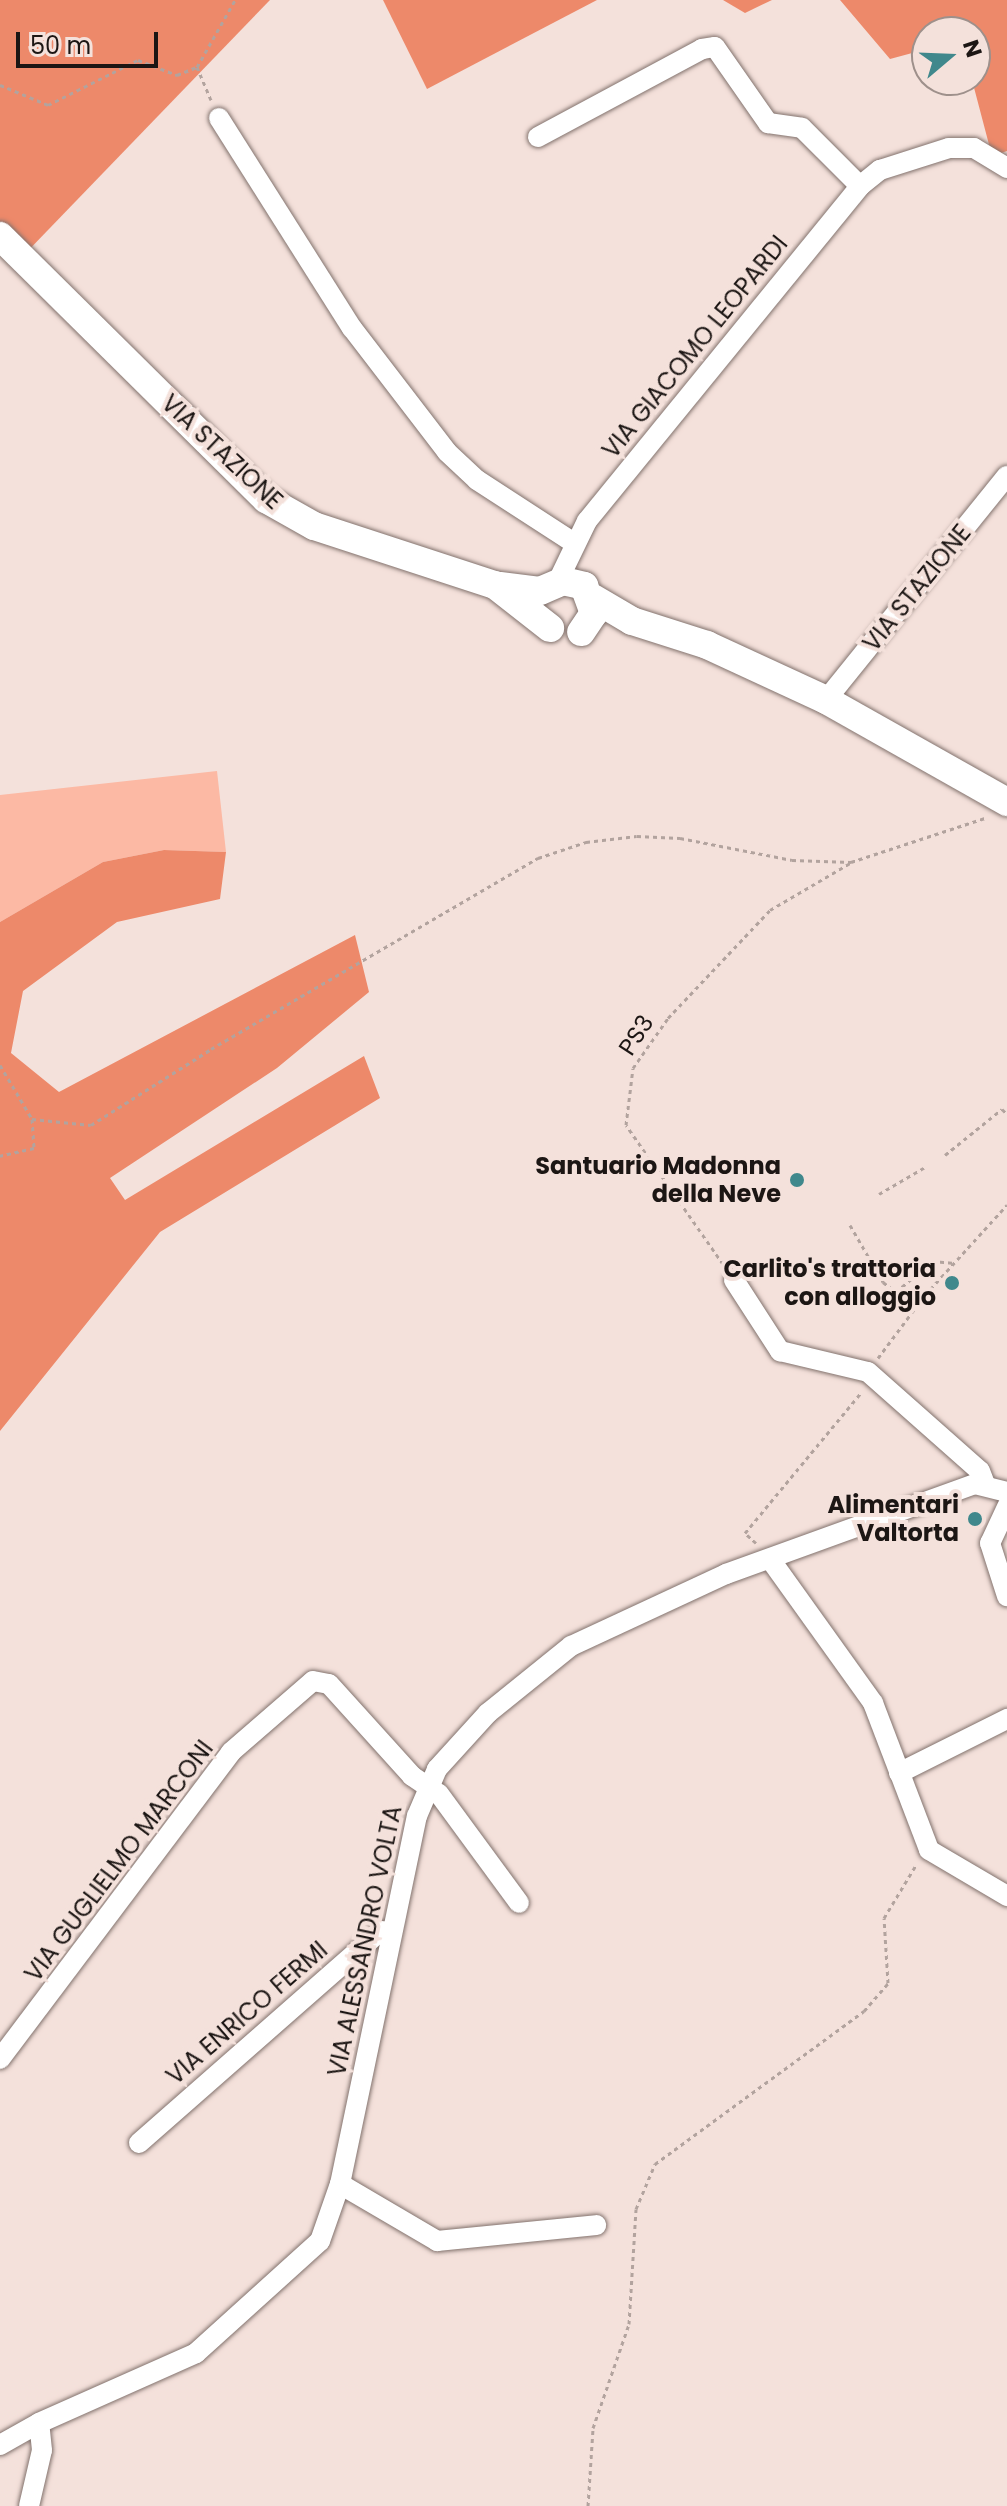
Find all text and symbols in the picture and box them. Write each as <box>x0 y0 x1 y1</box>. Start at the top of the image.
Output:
scale bar <box>20 16 162 66</box>
north arrow <box>911 16 991 96</box>
text: 50 m <box>30 29 91 62</box>
text: N <box>955 36 990 62</box>
street label: VIA GIACOMO LEOPARDI <box>596 230 794 464</box>
street label: VIA STAZIONE <box>156 389 288 515</box>
street label: VIA STAZIONE <box>857 519 977 657</box>
street label: PS3 <box>612 1009 660 1061</box>
place label: Santuario Madonna della Neve <box>535 1152 781 1208</box>
marker: Santuario Madonna della Neve <box>788 1171 806 1189</box>
place label: Carlito's trattoria con alloggio <box>723 1255 936 1311</box>
marker: Carlito's trattoria con alloggio <box>943 1274 961 1292</box>
place label: Alimentari Valtorta <box>827 1491 959 1547</box>
marker: Alimentari Valtorta <box>966 1510 984 1528</box>
street label: VIA GUGLIELMO MARCONI <box>19 1735 219 1987</box>
street label: VIA ALESSANDRO VOLTA <box>322 1803 408 2079</box>
street label: VIA ENRICO FERMI <box>161 1935 333 2091</box>

